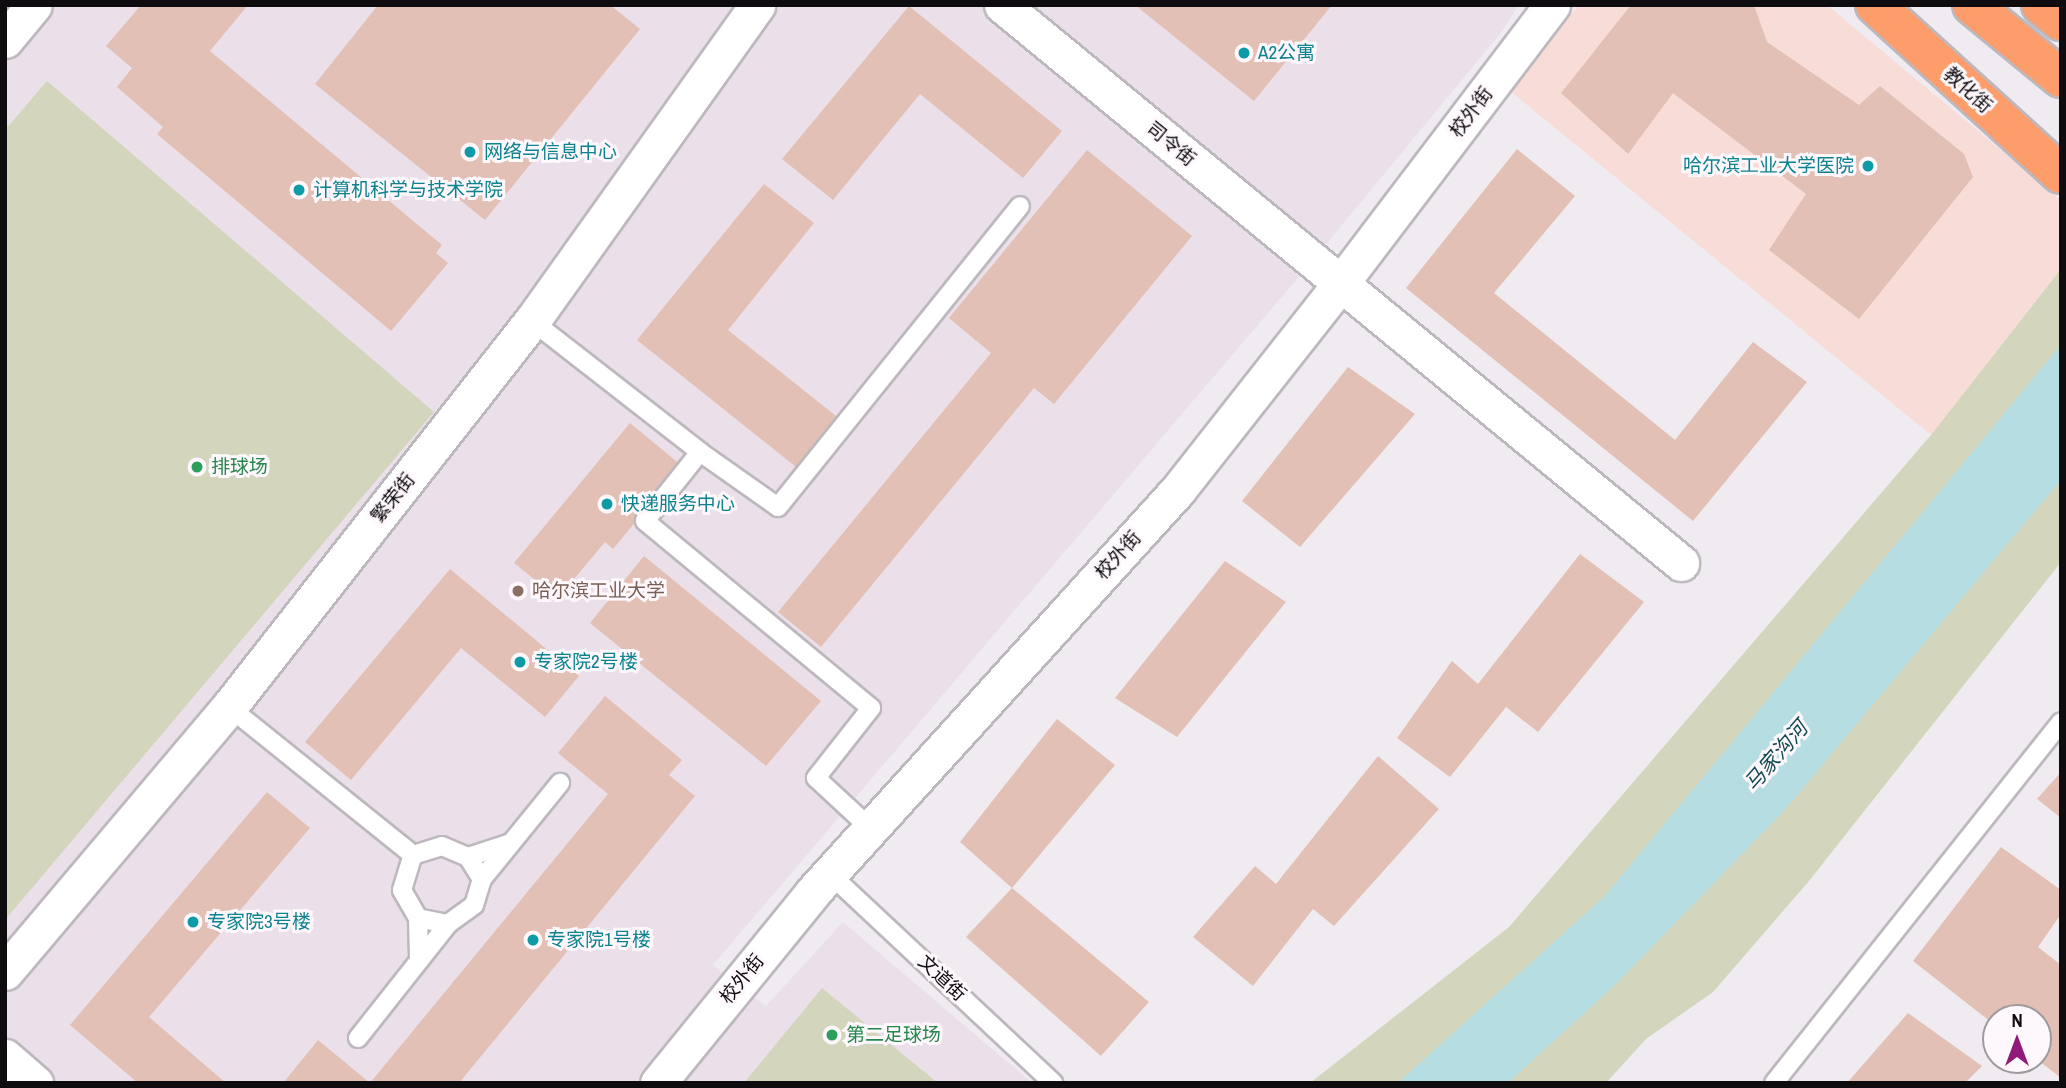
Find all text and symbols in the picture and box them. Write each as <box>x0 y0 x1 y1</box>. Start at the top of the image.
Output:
place label: A2公寓 <box>1258 42 1315 64</box>
marker: A2公寓 <box>1236 45 1252 61</box>
street label: 教化街 <box>1939 62 1997 118</box>
street label: 校外街 <box>1445 82 1497 142</box>
street label: 司令街 <box>1142 117 1200 171</box>
place label: 网络与信息中心 <box>484 141 617 163</box>
marker: 网络与信息中心 <box>462 144 478 160</box>
place label: 哈尔滨工业大学医院 <box>1683 155 1854 177</box>
marker: 哈尔滨工业大学医院 <box>1860 158 1876 174</box>
place label: 计算机科学与技术学院 <box>313 179 503 201</box>
marker: 计算机科学与技术学院 <box>291 182 307 198</box>
place label: 排球场 <box>211 456 268 478</box>
marker: 排球场 <box>189 459 205 475</box>
street label: 繁荣街 <box>366 469 420 527</box>
place label: 快递服务中心 <box>621 493 735 515</box>
marker: 快递服务中心 <box>599 496 615 512</box>
street label: 校外街 <box>1090 526 1146 584</box>
place label: 哈尔滨工业大学 <box>532 580 665 602</box>
marker: 哈尔滨工业大学 <box>510 583 526 599</box>
place label: 专家院2号楼 <box>534 651 638 673</box>
marker: 专家院2号楼 <box>512 654 528 670</box>
water label: 马家沟河 <box>1739 716 1813 796</box>
place label: 专家院3号楼 <box>207 911 311 933</box>
marker: 专家院3号楼 <box>185 914 201 930</box>
place label: 专家院1号楼 <box>547 929 651 951</box>
marker: 专家院1号楼 <box>525 932 541 948</box>
street label: 校外街 <box>715 950 769 1008</box>
street label: 文道街 <box>913 950 971 1006</box>
north arrow <box>1982 1004 2052 1074</box>
text: N <box>2011 1007 2023 1033</box>
place label: 第二足球场 <box>846 1024 941 1046</box>
marker: 第二足球场 <box>824 1027 840 1043</box>

